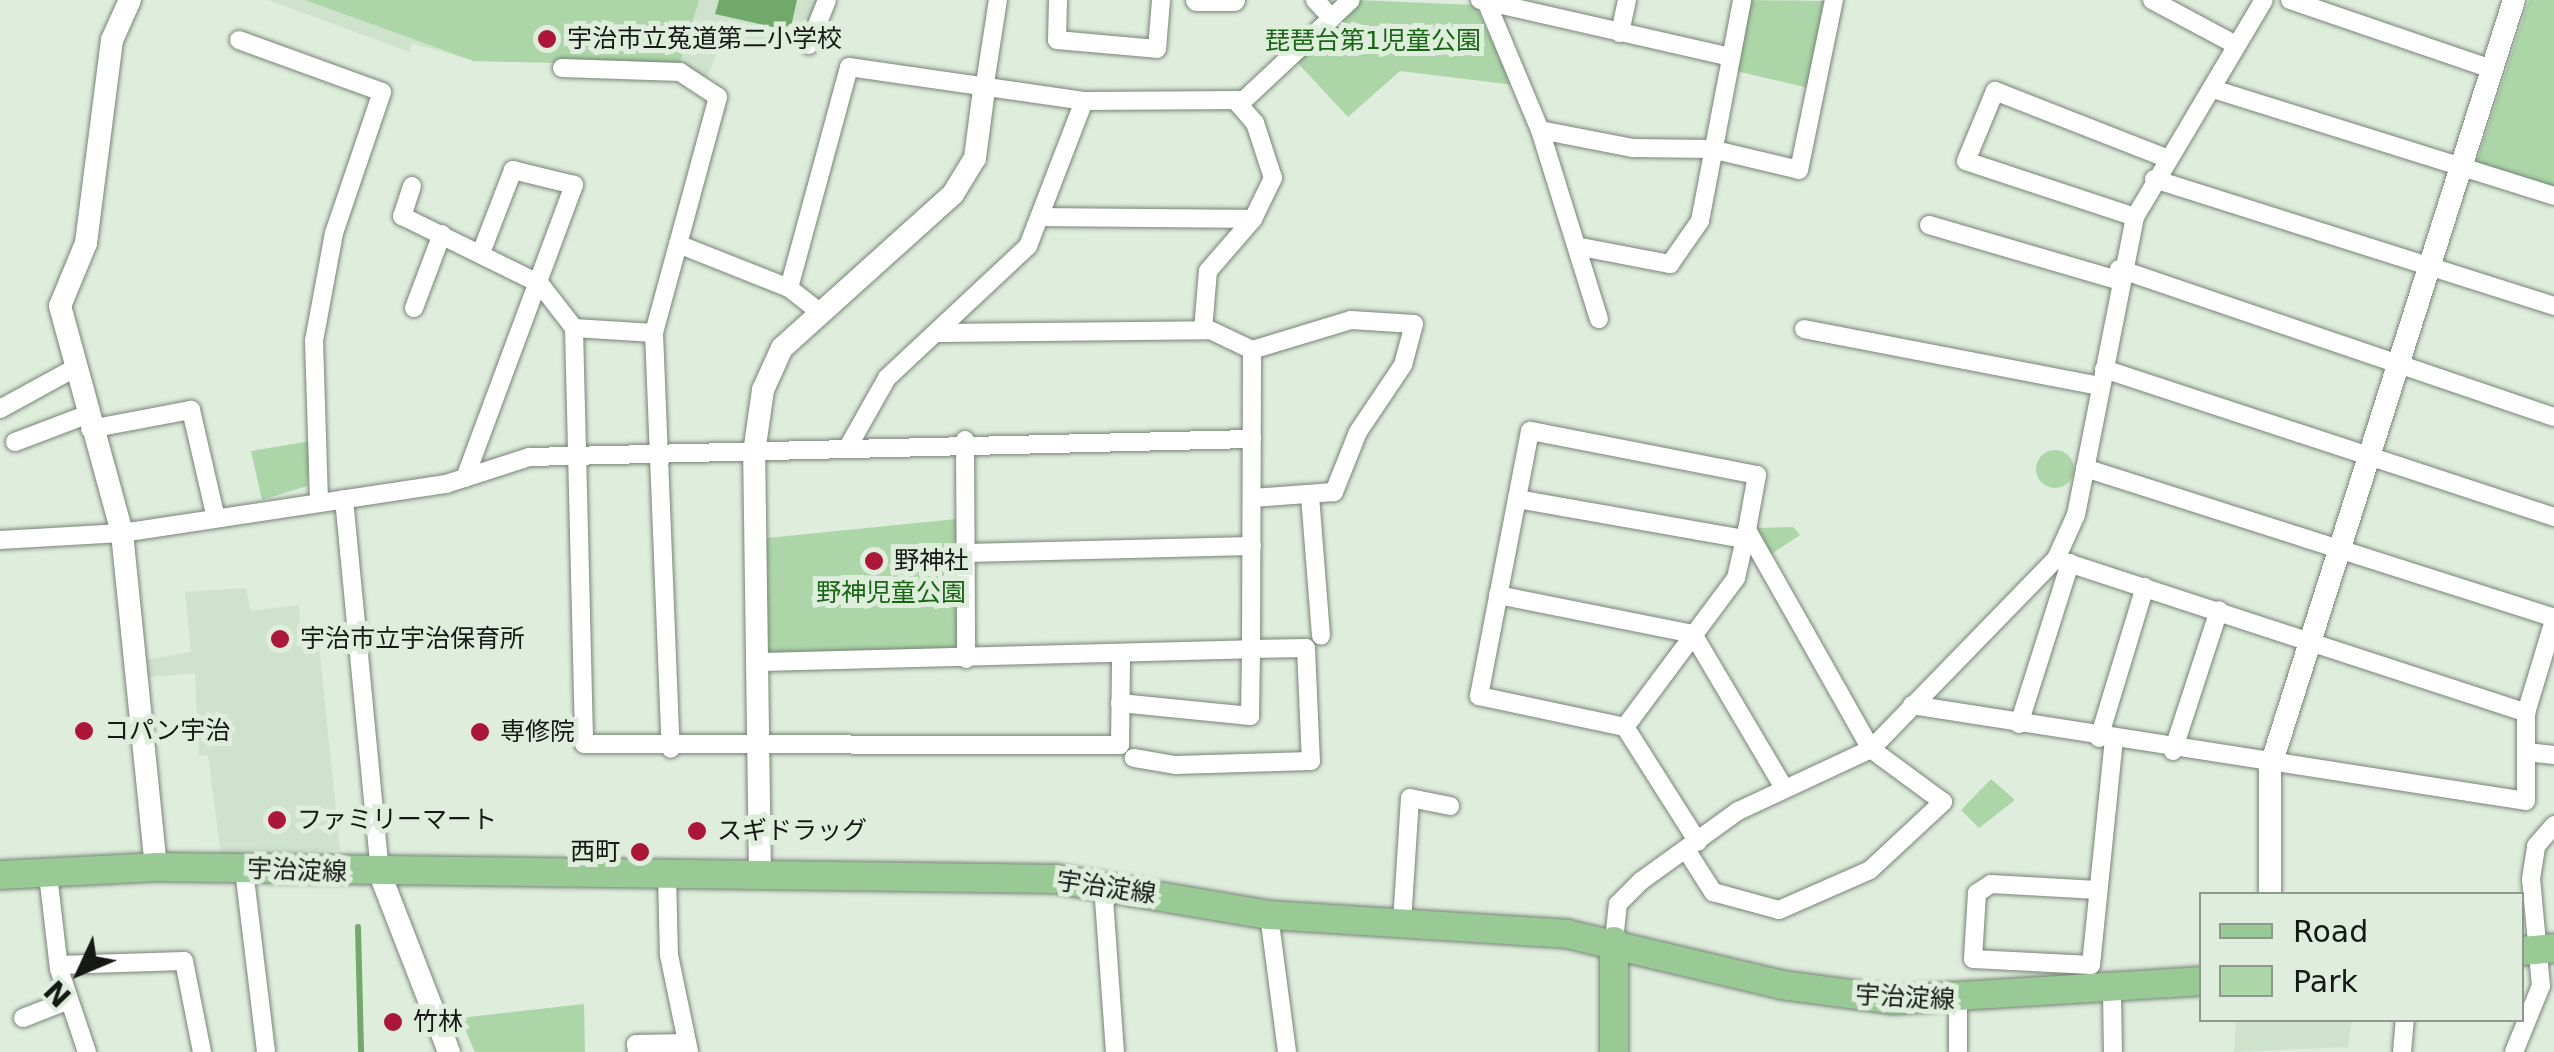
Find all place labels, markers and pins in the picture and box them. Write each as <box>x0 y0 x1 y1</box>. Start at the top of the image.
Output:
place label: 宇治市立菟道第二小学校 <box>567 24 842 54</box>
marker: 宇治市立菟道第二小学校 <box>536 28 558 50</box>
place label: 野神社 <box>894 546 969 576</box>
marker: 野神社 <box>863 550 885 572</box>
place label: 宇治市立宇治保育所 <box>300 624 525 654</box>
marker: 宇治市立宇治保育所 <box>269 628 291 650</box>
place label: コパン宇治 <box>104 716 229 746</box>
place label: 専修院 <box>500 717 575 747</box>
marker: コパン宇治 <box>73 720 95 742</box>
marker: 専修院 <box>469 721 491 743</box>
place label: ファミリーマート <box>297 805 497 835</box>
marker: ファミリーマート <box>266 809 288 831</box>
place label: スギドラッグ <box>717 816 867 846</box>
marker: スギドラッグ <box>686 820 708 842</box>
place label: 西町 <box>570 837 620 867</box>
marker: 西町 <box>629 841 651 863</box>
place label: 竹林 <box>413 1007 463 1037</box>
marker: 竹林 <box>382 1011 404 1033</box>

